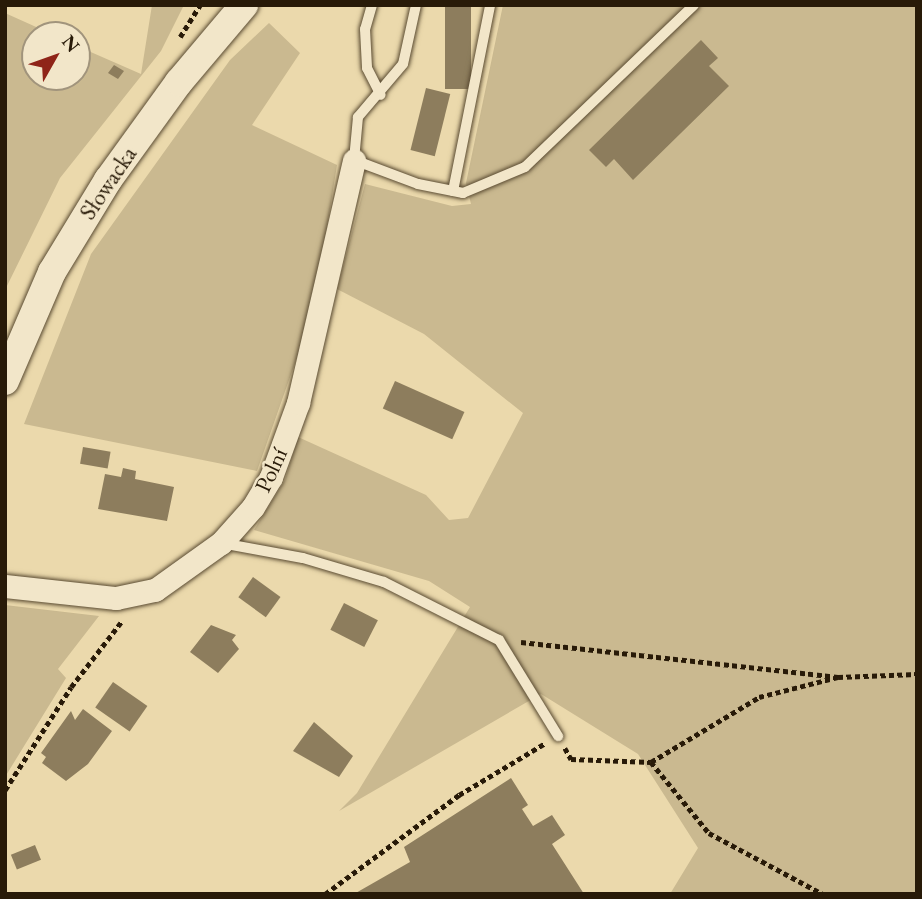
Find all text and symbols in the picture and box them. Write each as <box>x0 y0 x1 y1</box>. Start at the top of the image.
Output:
north arrow <box>21 21 91 91</box>
text: N <box>56 30 85 57</box>
street label: Słowacka <box>74 141 142 225</box>
street label: Polní <box>249 443 293 497</box>

